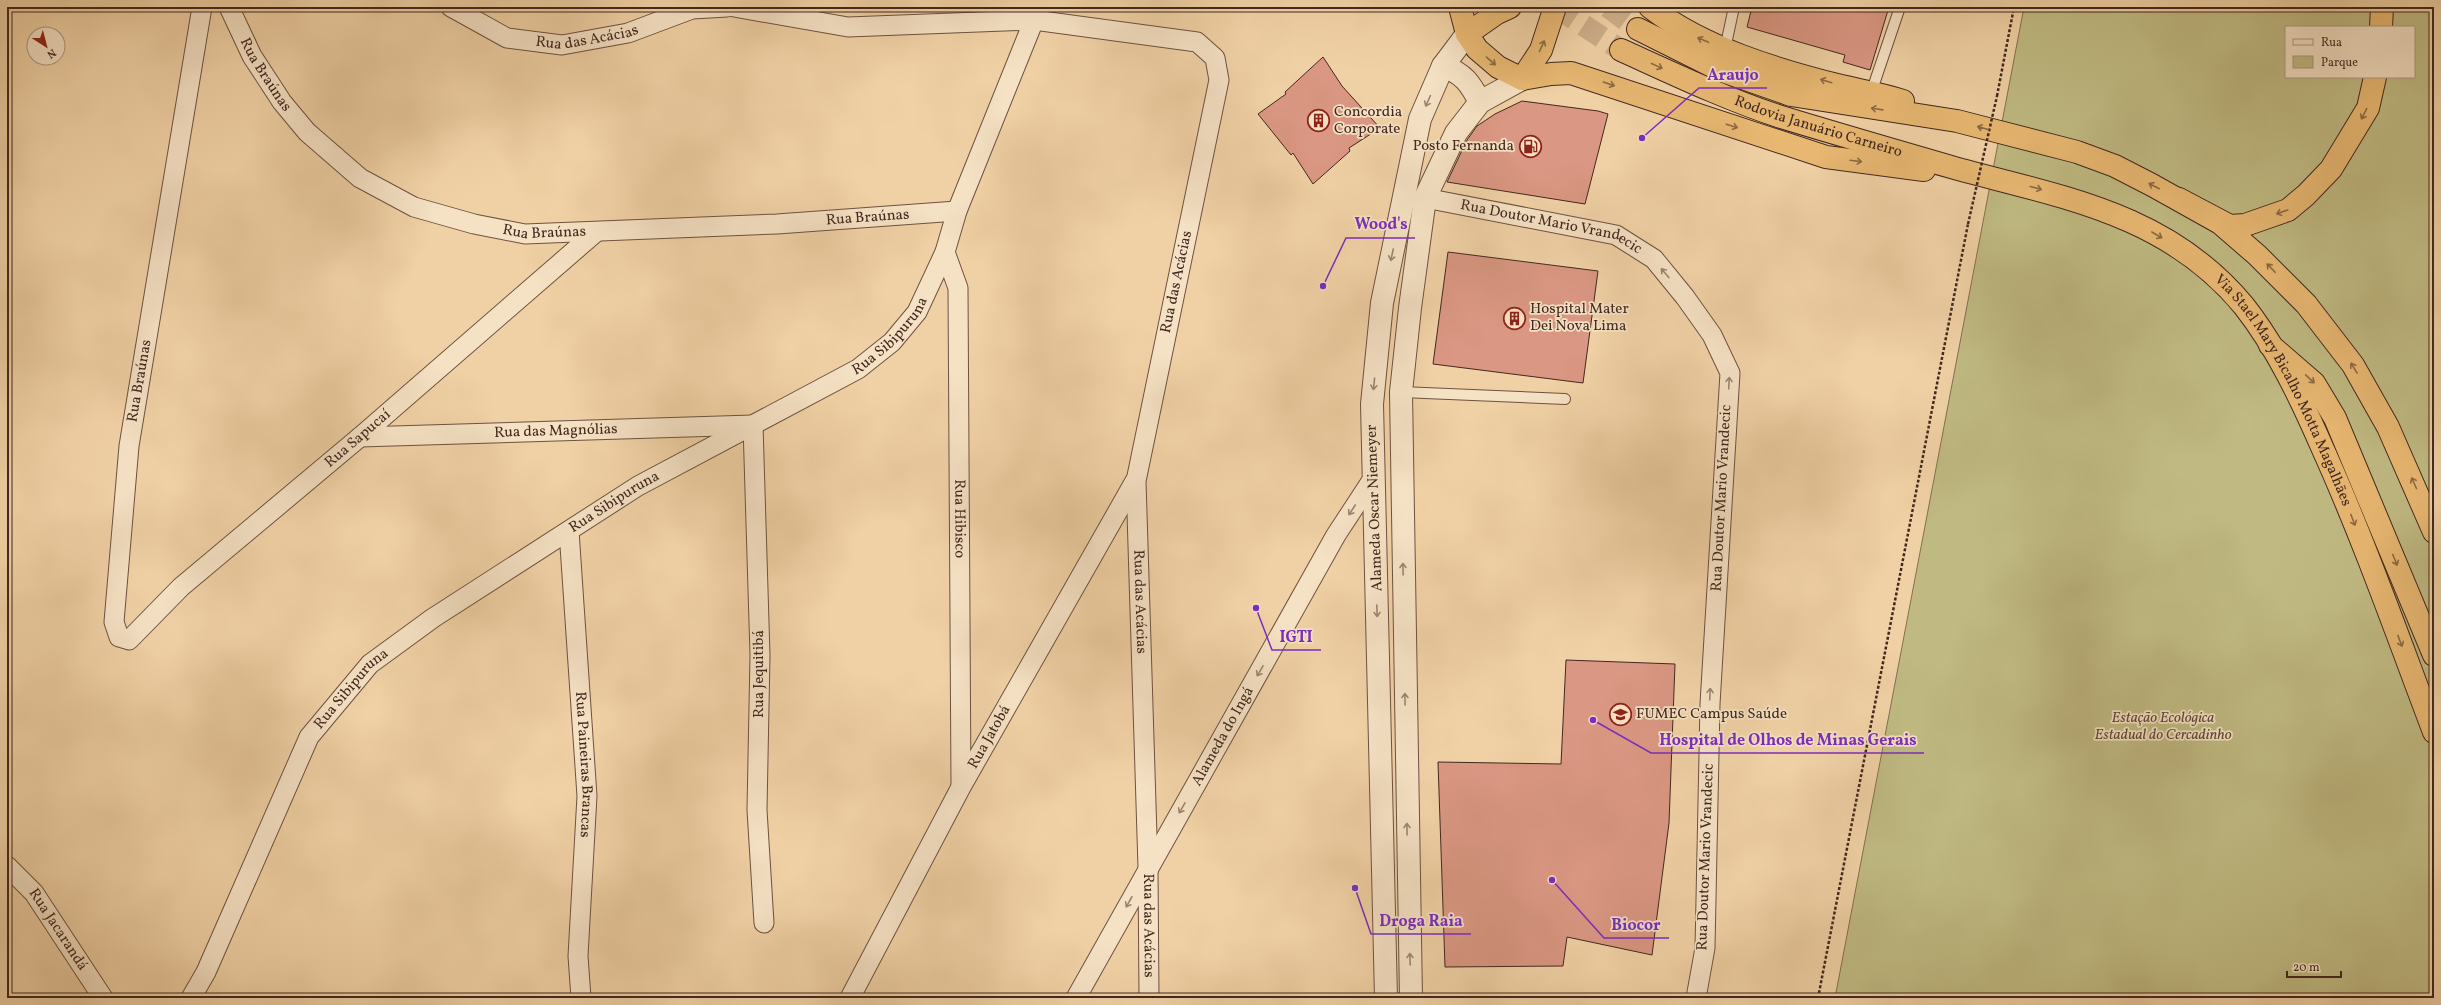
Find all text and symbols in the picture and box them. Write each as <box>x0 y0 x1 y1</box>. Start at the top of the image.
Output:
street label: Rua das Acácias <box>534 19 642 55</box>
north arrow <box>26 26 66 66</box>
legend <box>2285 26 2415 78</box>
street label: Rua Braúnas <box>234 34 296 116</box>
one-way arrow <box>1698 35 1710 43</box>
text: Rua <box>2321 35 2342 51</box>
one-way arrow <box>1539 40 1546 52</box>
text: N <box>43 44 59 61</box>
text: Parque <box>2321 55 2358 71</box>
one-way arrow <box>1485 56 1495 65</box>
callout: Araujo <box>1699 60 1767 88</box>
one-way arrow <box>1651 63 1663 70</box>
text: Araujo <box>1707 65 1759 87</box>
one-way arrow <box>1820 77 1833 84</box>
one-way arrow <box>1602 81 1614 89</box>
street label: Rodovia Januário Carneiro <box>1731 90 1905 163</box>
one-way arrow <box>1423 95 1431 107</box>
place label: Concordia Corporate <box>1334 102 1402 140</box>
one-way arrow <box>1871 105 1884 113</box>
building icon: Concordia Corporate <box>1306 108 1332 134</box>
one-way arrow <box>2360 108 2368 120</box>
one-way arrow <box>1725 122 1737 130</box>
one-way arrow <box>1977 124 1990 131</box>
fuel station icon: Posto Fernanda <box>1517 133 1543 159</box>
place label: Posto Fernanda <box>1413 136 1514 157</box>
one-way arrow <box>1850 157 1863 165</box>
one-way arrow <box>2148 181 2160 189</box>
one-way arrow <box>2029 185 2042 192</box>
street label: Rua Doutor Mario Vrandecic <box>1459 195 1646 260</box>
street label: Rua Braúnas <box>825 204 910 231</box>
one-way arrow <box>2276 209 2289 216</box>
callout: Wood's <box>1346 210 1415 238</box>
text: Wood's <box>1354 214 1408 236</box>
street label: Rua Braúnas <box>501 219 586 245</box>
street label: Rua das Acácias <box>1156 229 1198 335</box>
one-way arrow <box>2151 231 2163 239</box>
one-way arrow <box>1388 248 1396 261</box>
one-way arrow <box>2266 263 2276 273</box>
one-way arrow <box>1660 267 1669 278</box>
street label: Via Stael Mary Bicalho Motta Magalhães <box>2209 269 2357 509</box>
street label: Rua Sibipuruna <box>848 294 933 381</box>
place label: Hospital Mater Dei Nova Lima <box>1530 299 1629 337</box>
building icon: Hospital Mater Dei Nova Lima <box>1502 305 1528 331</box>
street label: Rua Braúnas <box>122 338 158 424</box>
one-way arrow <box>2350 363 2358 374</box>
one-way arrow <box>2305 375 2315 384</box>
one-way arrow <box>1726 376 1733 389</box>
one-way arrow <box>1370 377 1378 390</box>
street label: Rua Sapucaí <box>320 404 396 473</box>
street label: Rua Doutor Mario Vrandecic <box>1707 404 1737 592</box>
street label: Rua das Magnólias <box>494 419 618 443</box>
street label: Alameda Oscar Niemeyer <box>1362 424 1388 592</box>
street label: Rua Sibipuruna <box>565 466 663 538</box>
one-way arrow <box>2410 477 2417 489</box>
street label: Rua Hibisco <box>949 479 970 558</box>
one-way arrow <box>1348 504 1357 515</box>
one-way arrow <box>2350 513 2358 525</box>
street label: Rua das Acácias <box>1128 549 1152 654</box>
one-way arrow <box>2391 553 2399 565</box>
one-way arrow <box>1400 563 1407 576</box>
one-way arrow <box>1373 604 1381 617</box>
callout: IGTI <box>1272 622 1321 650</box>
text: IGTI <box>1279 627 1313 649</box>
street label: Rua Jequitibá <box>749 630 770 718</box>
one-way arrow <box>2396 635 2404 647</box>
street label: Rua Sibipuruna <box>309 643 393 734</box>
one-way arrow <box>1255 665 1263 677</box>
street label: Alameda do Ingá <box>1187 683 1259 790</box>
one-way arrow <box>1707 688 1714 701</box>
street label: Rua Paineiras Brancas <box>569 691 598 838</box>
one-way arrow <box>1401 693 1409 706</box>
street label: Rua Jatobá <box>963 701 1016 773</box>
school or university icon: FUMEC Campus Saúde <box>1607 701 1633 727</box>
place label: FUMEC Campus Saúde <box>1636 704 1787 725</box>
park label: Estação Ecológica Estadual do Cercadinho <box>2094 708 2232 746</box>
callout: Hospital de Olhos de Minas Gerais <box>1651 725 1924 753</box>
text: Hospital de Olhos de Minas Gerais <box>1659 730 1917 752</box>
street label: Rua Doutor Mario Vrandecic <box>1692 763 1720 951</box>
one-way arrow <box>1177 802 1185 814</box>
one-way arrow <box>1403 823 1411 836</box>
street label: Rua das Acácias <box>1138 873 1159 978</box>
street label: Rua Jacarandá <box>23 884 93 975</box>
one-way arrow <box>1125 896 1133 908</box>
callout: Droga Raia <box>1371 906 1471 934</box>
callout: Biocor <box>1604 910 1669 938</box>
text: Droga Raia <box>1379 911 1463 933</box>
text: Biocor <box>1611 915 1661 937</box>
one-way arrow <box>1406 953 1414 966</box>
scale bar <box>2287 953 2341 979</box>
text: 20 m <box>2293 960 2320 976</box>

